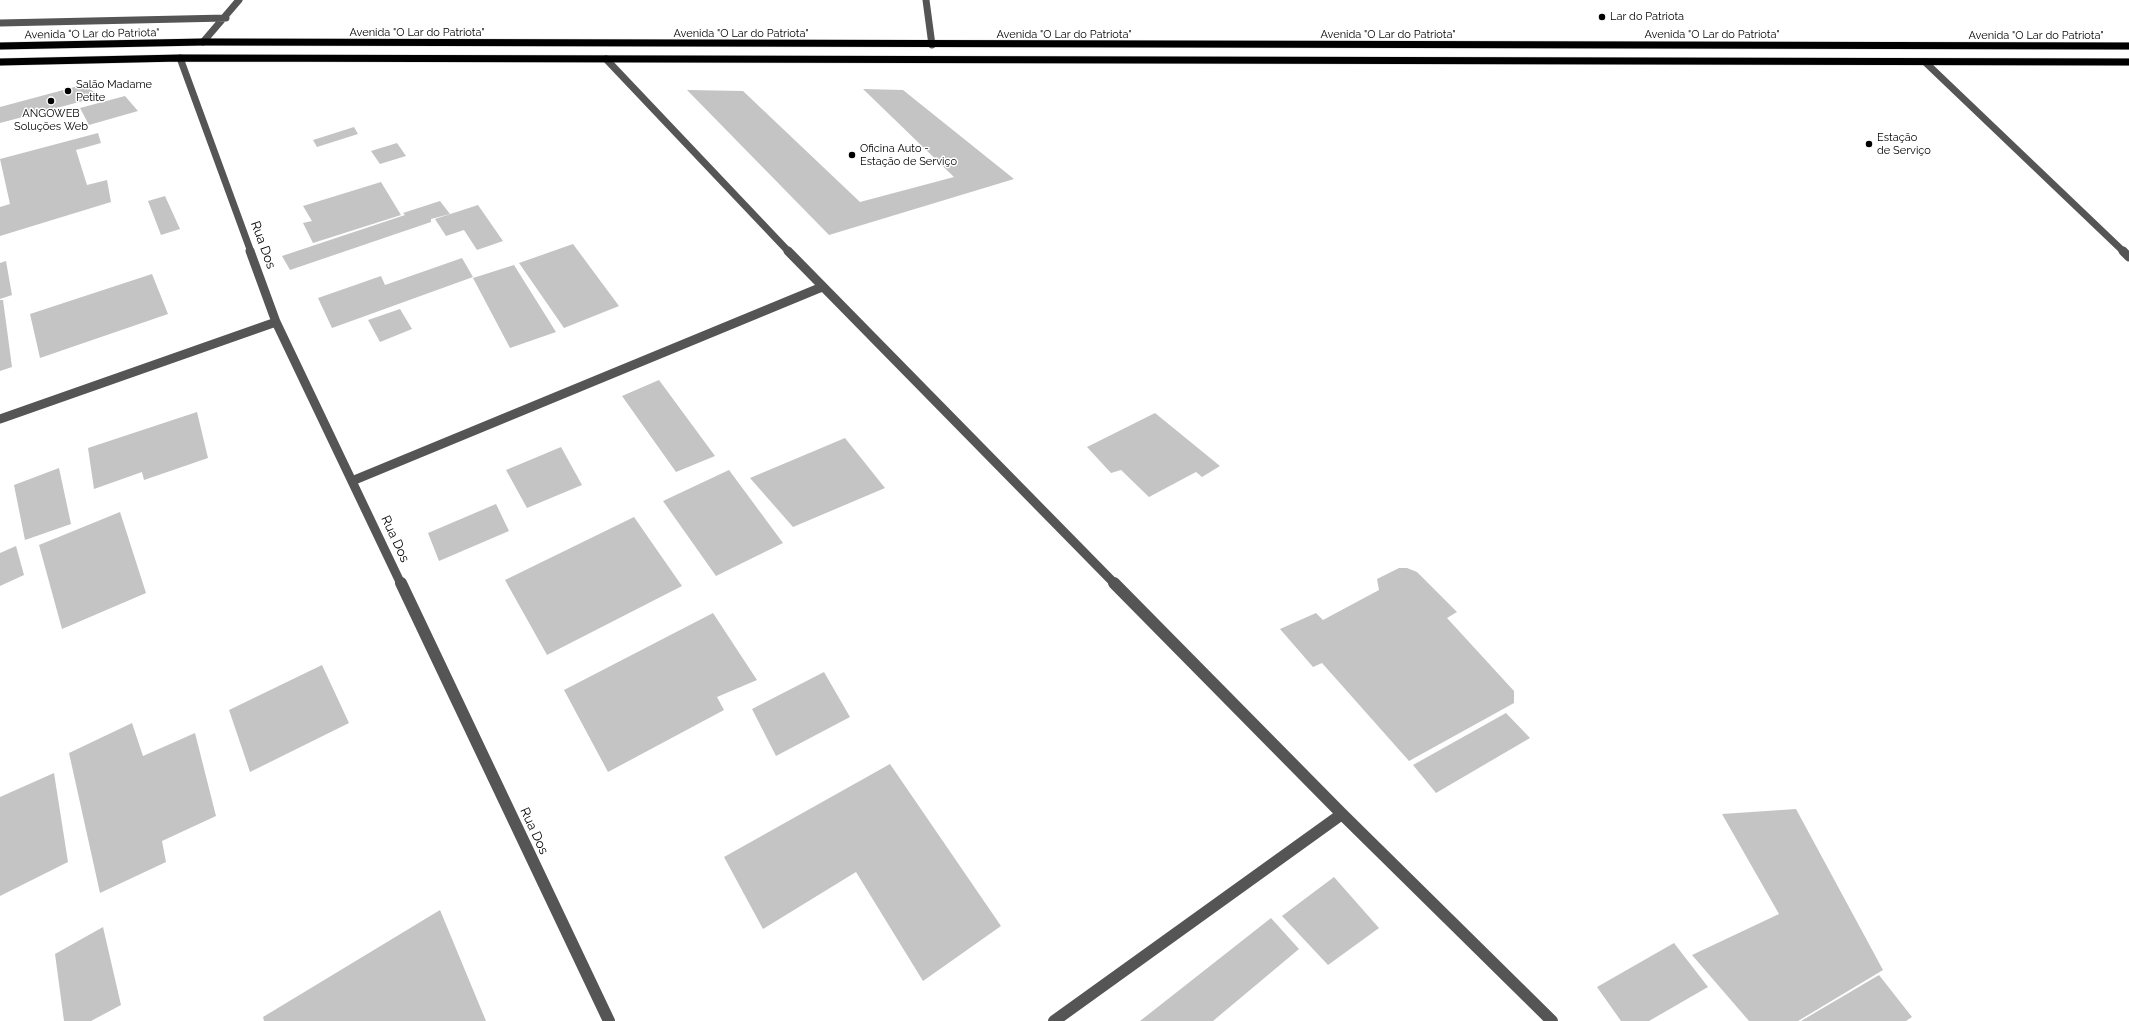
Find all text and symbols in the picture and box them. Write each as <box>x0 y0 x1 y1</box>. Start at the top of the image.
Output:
place label: Lar do Patriota <box>1610 10 1684 24</box>
marker: Lar do Patriota <box>1597 12 1607 22</box>
street label: Avenida "O Lar do Patriota" <box>24 26 160 42</box>
street label: Avenida "O Lar do Patriota" <box>349 26 485 40</box>
street label: Avenida "O Lar do Patriota" <box>673 27 809 41</box>
street label: Avenida "O Lar do Patriota" <box>996 28 1132 42</box>
street label: Avenida "O Lar do Patriota" <box>1320 28 1456 42</box>
street label: Avenida "O Lar do Patriota" <box>1644 28 1780 42</box>
street label: Avenida "O Lar do Patriota" <box>1968 29 2104 43</box>
place label: Salão Madame Petite <box>76 78 152 104</box>
marker: Salão Madame Petite <box>63 86 73 96</box>
marker: ANGOWEB Soluções Web <box>46 96 56 106</box>
place label: ANGOWEB Soluções Web <box>14 107 88 133</box>
place label: Estação de Serviço <box>1877 131 1931 157</box>
marker: Estação de Serviço <box>1864 139 1874 149</box>
place label: Oficina Auto - Estação de Serviço <box>860 142 957 168</box>
marker: Oficina Auto - Estação de Serviço <box>847 150 857 160</box>
street label: Rua Dos <box>247 219 279 271</box>
street label: Rua Dos <box>377 513 413 565</box>
street label: Rua Dos <box>516 805 552 857</box>

